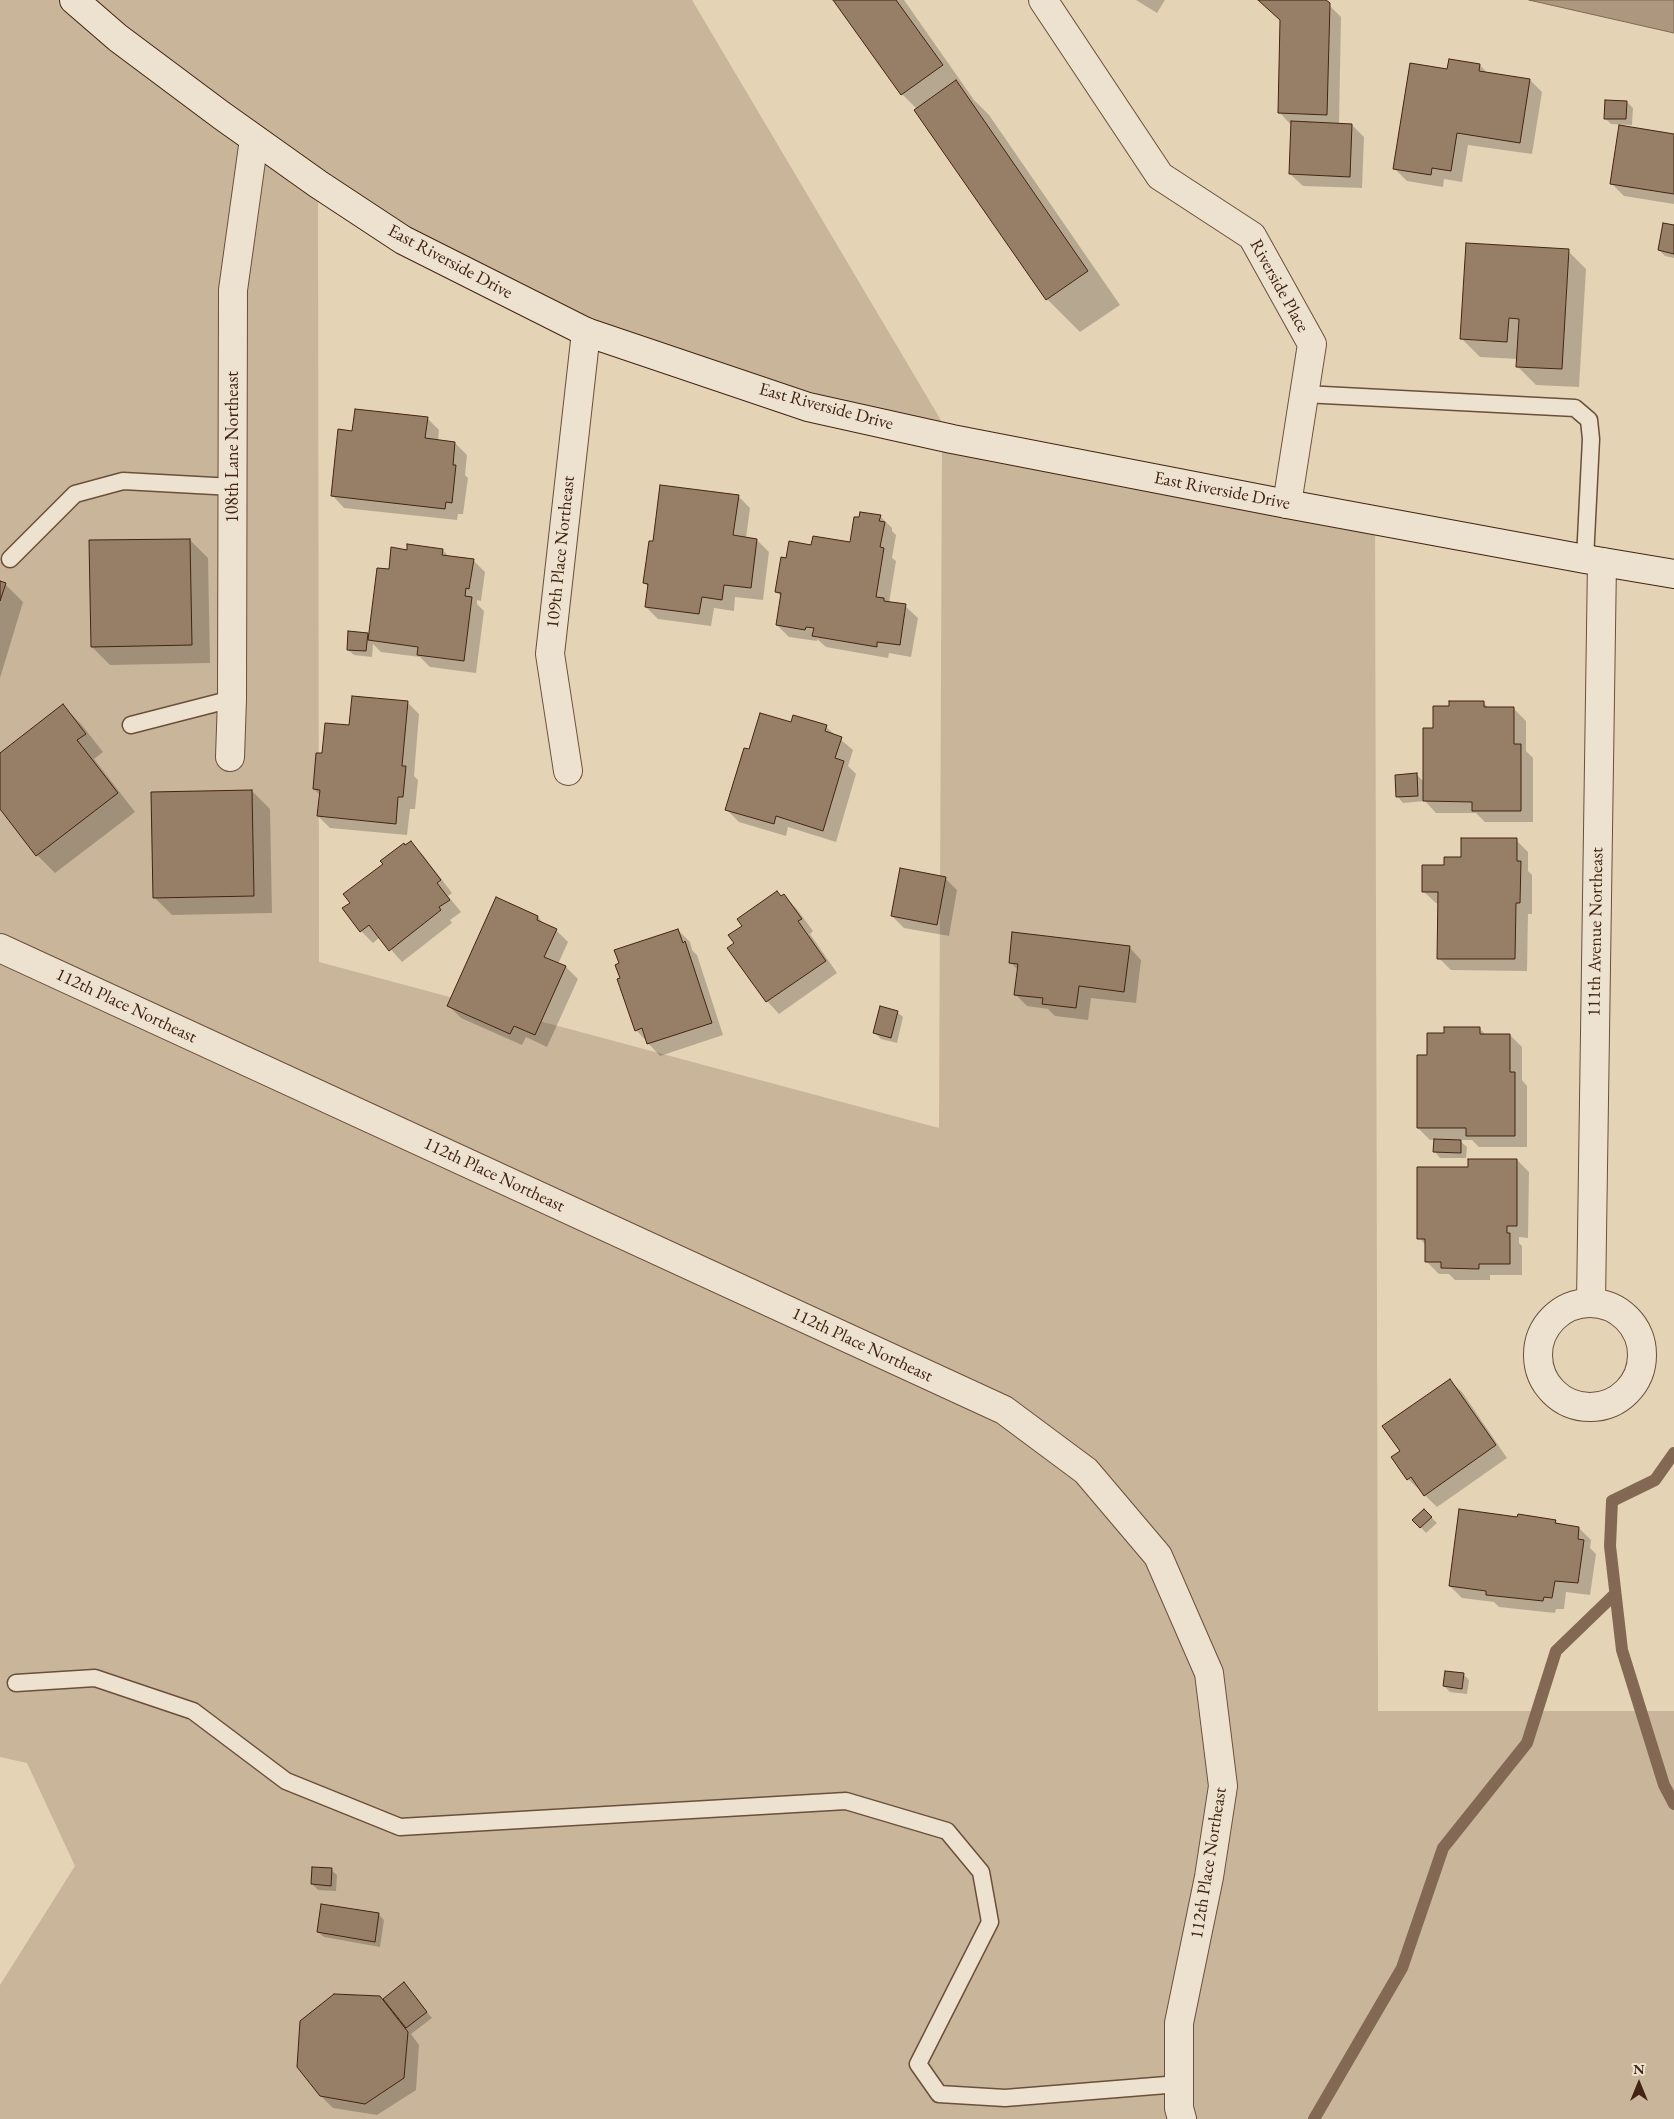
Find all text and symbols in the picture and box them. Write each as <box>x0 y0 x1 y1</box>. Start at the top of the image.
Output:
street label: East Riverside Drive <box>384 220 516 304</box>
street label: Riverside Place <box>1245 236 1313 336</box>
street label: 108th Lane Northeast <box>222 371 244 523</box>
street label: East Riverside Drive <box>757 379 895 435</box>
street label: East Riverside Drive <box>1152 467 1292 515</box>
street label: 109th Place Northeast <box>542 475 580 629</box>
street label: 111th Avenue Northeast <box>1584 847 1608 1017</box>
street label: 112th Place Northeast <box>52 964 200 1048</box>
street label: 112th Place Northeast <box>420 1133 568 1217</box>
street label: 112th Place Northeast <box>788 1303 936 1387</box>
street label: 112th Place Northeast <box>1186 1786 1232 1940</box>
north arrow <box>1614 2059 1664 2109</box>
text: N <box>1633 2060 1645 2078</box>

